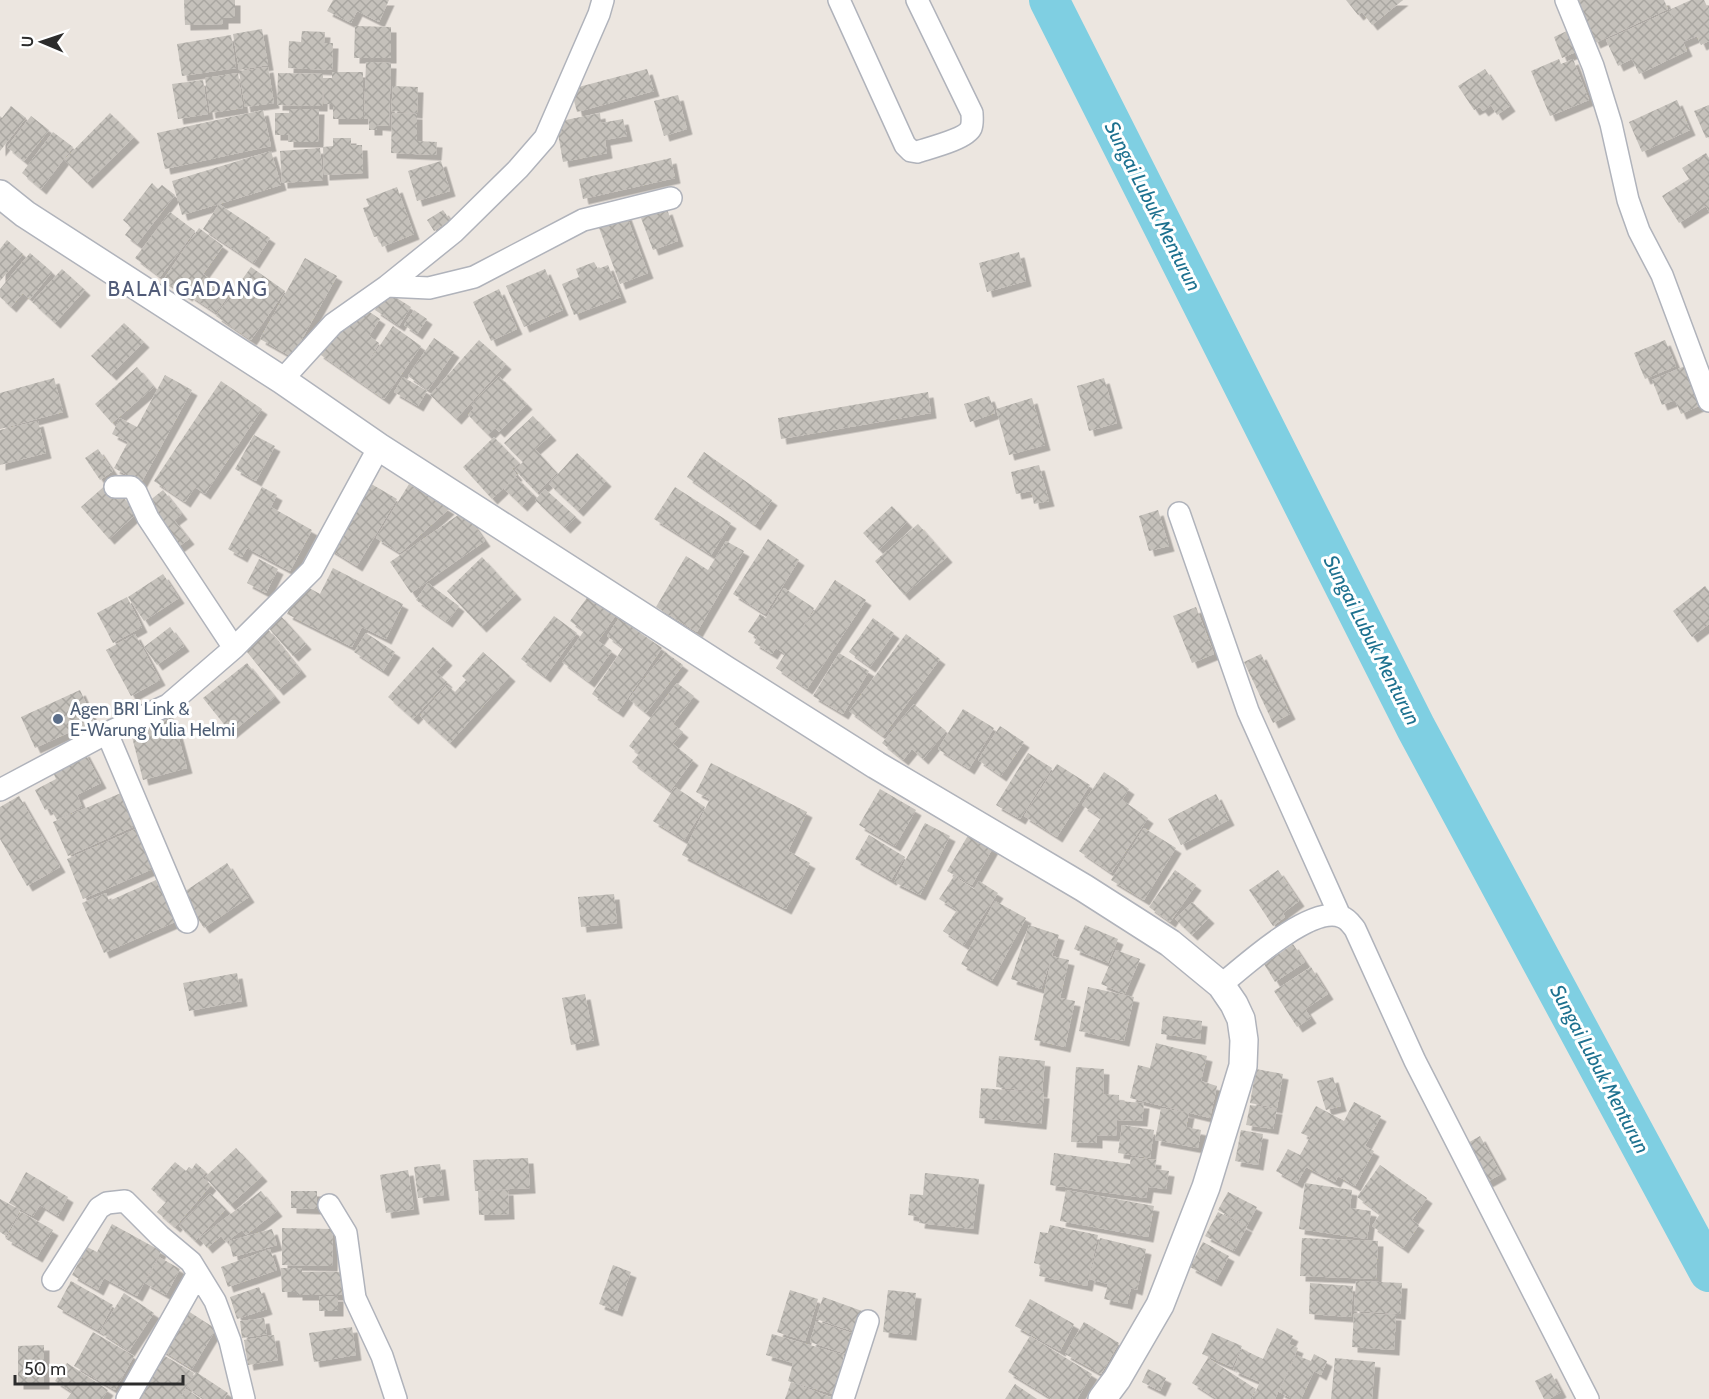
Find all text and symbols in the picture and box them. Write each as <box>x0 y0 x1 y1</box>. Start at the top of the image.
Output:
north arrow <box>12 12 72 72</box>
text: U <box>18 35 37 48</box>
water label: Sungai Lubuk Menturun <box>1100 117 1206 295</box>
district label: BALAI GADANG <box>108 276 268 301</box>
water label: Sungai Lubuk Menturun <box>1319 551 1425 729</box>
place label: Agen BRI Link & E-Warung Yulia Helmi <box>70 698 235 741</box>
marker: Agen BRI Link & E-Warung Yulia Helmi <box>51 712 65 726</box>
water label: Sungai Lubuk Menturun <box>1545 981 1655 1157</box>
scale bar <box>15 1348 183 1386</box>
text: 50 m <box>24 1358 66 1380</box>

